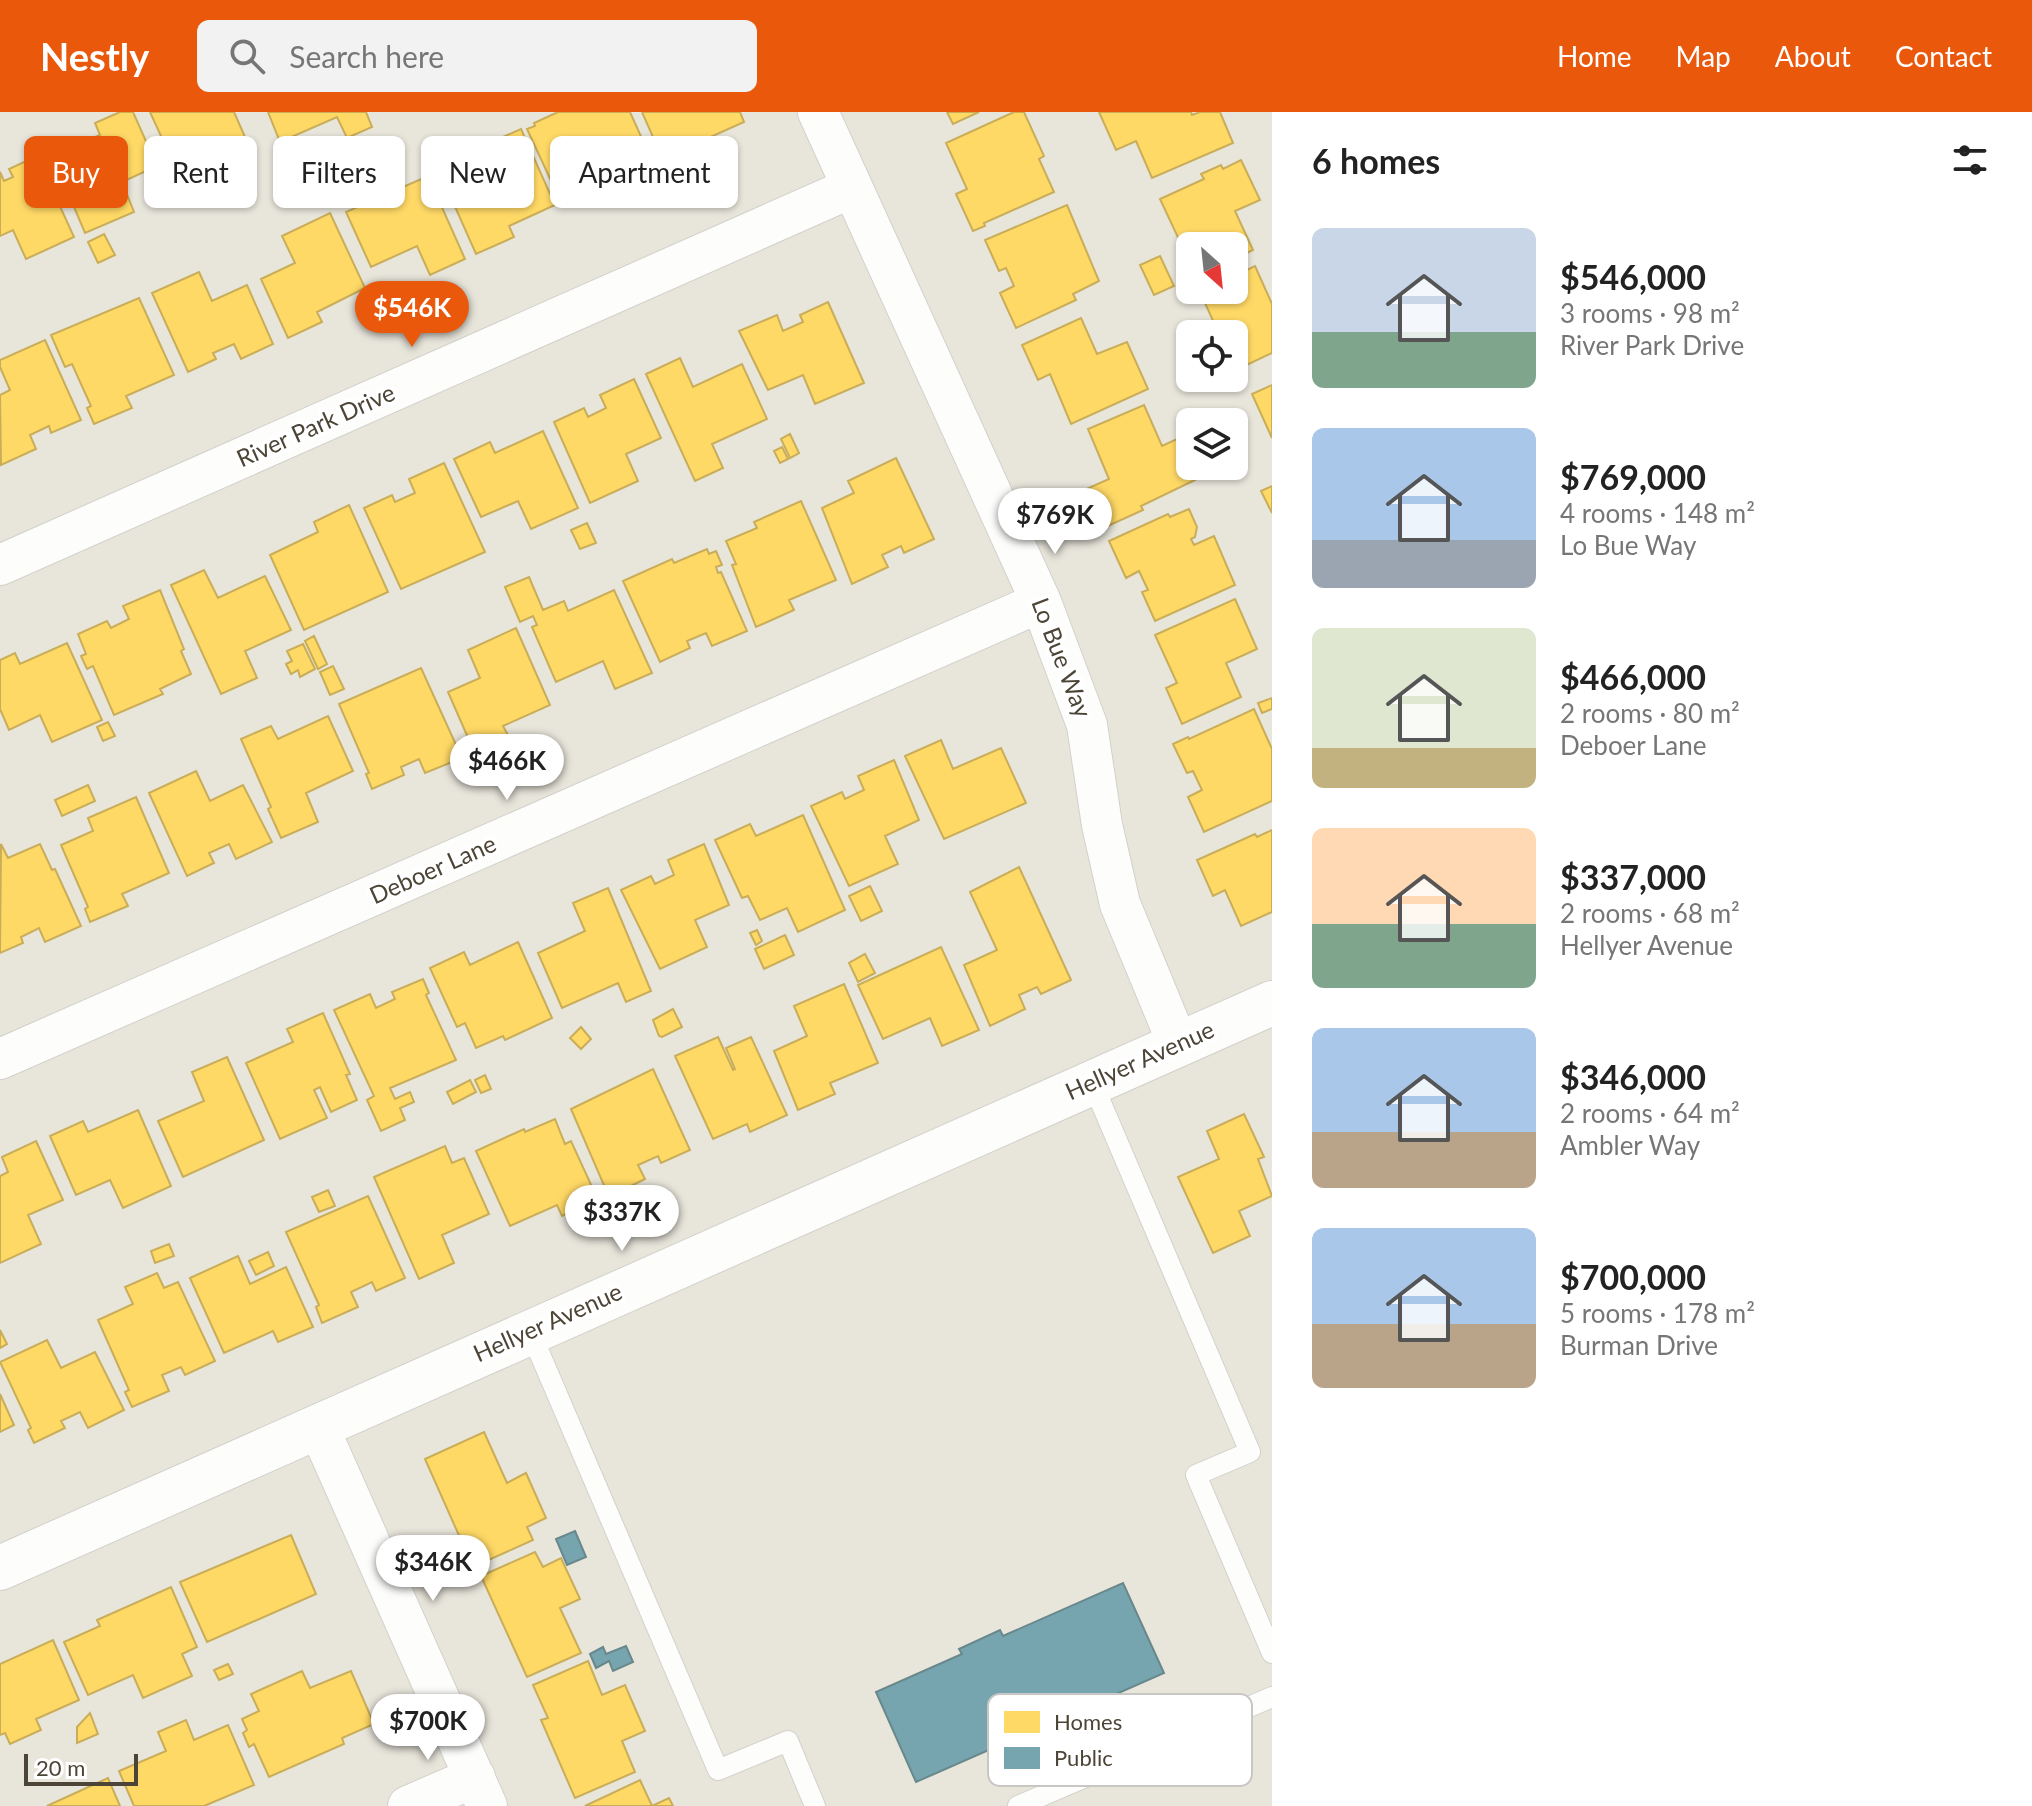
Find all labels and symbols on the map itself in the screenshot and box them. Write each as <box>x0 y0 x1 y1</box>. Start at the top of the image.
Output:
north arrow <box>1176 232 1248 304</box>
pin: $546K <box>356 281 468 349</box>
street label: River Park Drive <box>232 377 399 472</box>
pin: $769K <box>999 488 1111 556</box>
street label: Lo Bue Way <box>1026 594 1099 722</box>
pin: $466K <box>451 734 563 802</box>
street label: Deboer Lane <box>365 828 500 909</box>
street label: Hellyer Avenue <box>1061 1014 1218 1105</box>
pin: $337K <box>566 1185 678 1253</box>
street label: Hellyer Avenue <box>469 1276 626 1367</box>
pin: $346K <box>377 1535 489 1603</box>
pin: $700K <box>372 1694 484 1762</box>
legend <box>988 1694 1252 1786</box>
text: Homes <box>1054 1708 1122 1735</box>
text: Public <box>1054 1744 1113 1771</box>
scale bar <box>24 1750 138 1786</box>

